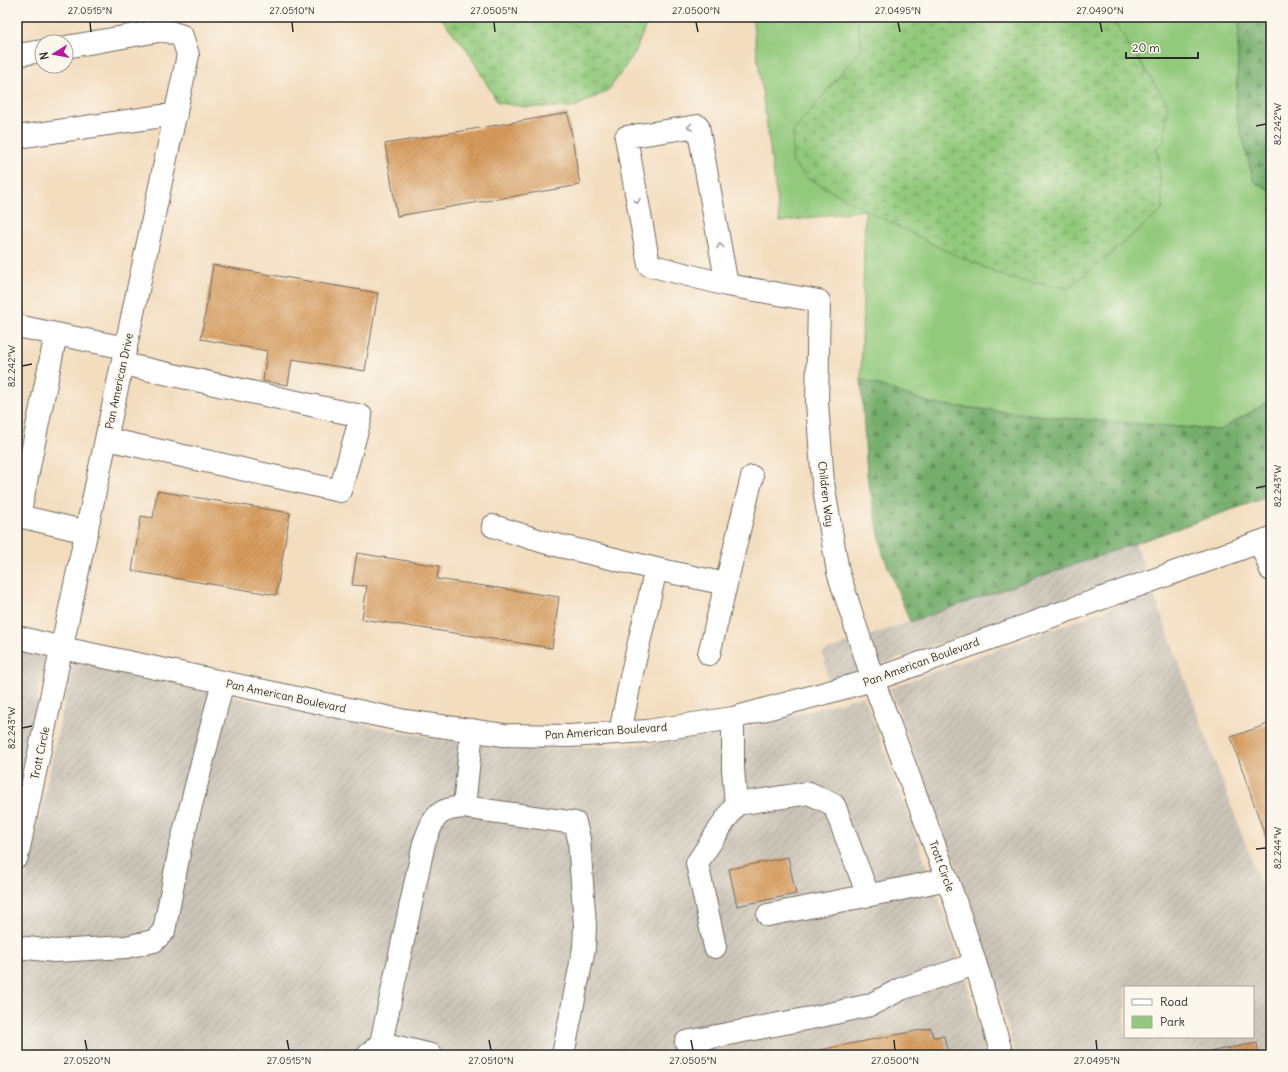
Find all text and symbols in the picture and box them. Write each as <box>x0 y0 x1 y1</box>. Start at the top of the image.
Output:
text: 27.0515°N <box>68 4 112 17</box>
text: 27.0510°N <box>269 4 315 17</box>
text: 27.0505°N <box>470 4 518 17</box>
text: 27.0500°N <box>672 4 720 17</box>
text: 27.0495°N <box>875 4 921 17</box>
text: 27.0490°N <box>1076 4 1124 17</box>
north arrow <box>34 34 74 74</box>
scale bar <box>1126 34 1198 60</box>
text: 20 m <box>1132 40 1160 55</box>
text: N <box>37 51 52 61</box>
text: 82.242°W <box>1271 103 1284 145</box>
one-way arrow <box>687 122 693 131</box>
one-way arrow <box>633 198 641 204</box>
one-way arrow <box>716 243 725 250</box>
street label: Pan American Drive <box>102 332 136 430</box>
text: 82.242°W <box>5 345 18 387</box>
street label: Children Way <box>815 460 837 528</box>
text: 82.243°W <box>1271 465 1284 507</box>
street label: Pan American Boulevard <box>861 634 981 690</box>
street label: Pan American Boulevard <box>225 676 348 716</box>
text: 82.243°W <box>5 707 18 749</box>
street label: Pan American Boulevard <box>544 720 668 742</box>
street label: Trott Circle <box>28 725 52 781</box>
text: 82.244°W <box>1271 827 1284 869</box>
street label: Trott Circle <box>926 838 958 894</box>
legend <box>1124 986 1254 1038</box>
text: Road <box>1160 994 1188 1009</box>
text: Park <box>1160 1014 1185 1029</box>
text: 27.0520°N <box>63 1054 111 1067</box>
text: 27.0515°N <box>267 1054 311 1067</box>
text: 27.0510°N <box>468 1054 514 1067</box>
text: 27.0505°N <box>669 1054 717 1067</box>
text: 27.0500°N <box>871 1054 919 1067</box>
text: 27.0495°N <box>1074 1054 1120 1067</box>

